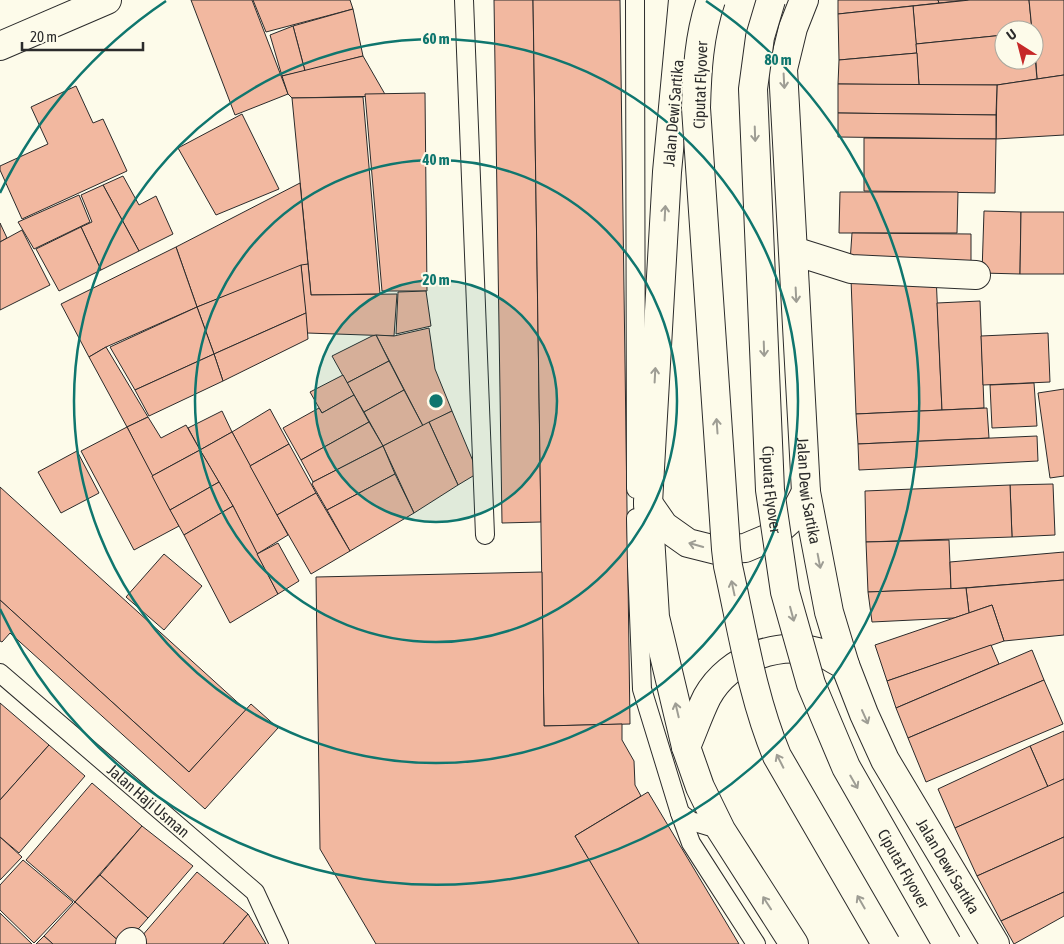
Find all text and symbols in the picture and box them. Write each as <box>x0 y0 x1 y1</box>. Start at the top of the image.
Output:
scale bar <box>22 20 144 52</box>
north arrow <box>994 20 1044 70</box>
text: U <box>1003 26 1019 43</box>
text: 20 m <box>30 28 57 45</box>
text: 60 m <box>423 30 450 47</box>
street label: Ciputat Flyover <box>689 41 712 129</box>
text: 80 m <box>765 51 792 68</box>
street label: Jalan Dewi Sartika <box>659 59 687 167</box>
one-way arrow <box>779 72 788 88</box>
one-way arrow <box>750 126 760 142</box>
text: 40 m <box>422 151 450 168</box>
one-way arrow <box>660 205 669 221</box>
text: 20 m <box>423 271 450 288</box>
one-way arrow <box>792 287 801 303</box>
one-way arrow <box>759 341 768 357</box>
one-way arrow <box>651 367 660 383</box>
centre of rings <box>427 392 445 410</box>
one-way arrow <box>713 419 722 435</box>
street label: Jalan Dewi Sartika <box>794 437 825 546</box>
street label: Ciputat Flyover <box>759 445 785 535</box>
one-way arrow <box>688 539 704 549</box>
one-way arrow <box>815 553 825 569</box>
one-way arrow <box>728 580 737 596</box>
one-way arrow <box>787 606 797 622</box>
one-way arrow <box>672 702 681 718</box>
one-way arrow <box>861 709 871 724</box>
one-way arrow <box>775 754 784 769</box>
street label: Jalan Haji Usman <box>104 761 193 841</box>
one-way arrow <box>849 775 859 790</box>
street label: Jalan Dewi Sartika <box>913 815 984 917</box>
street label: Ciputat Flyover <box>874 826 934 911</box>
one-way arrow <box>856 894 866 909</box>
one-way arrow <box>762 896 773 910</box>

